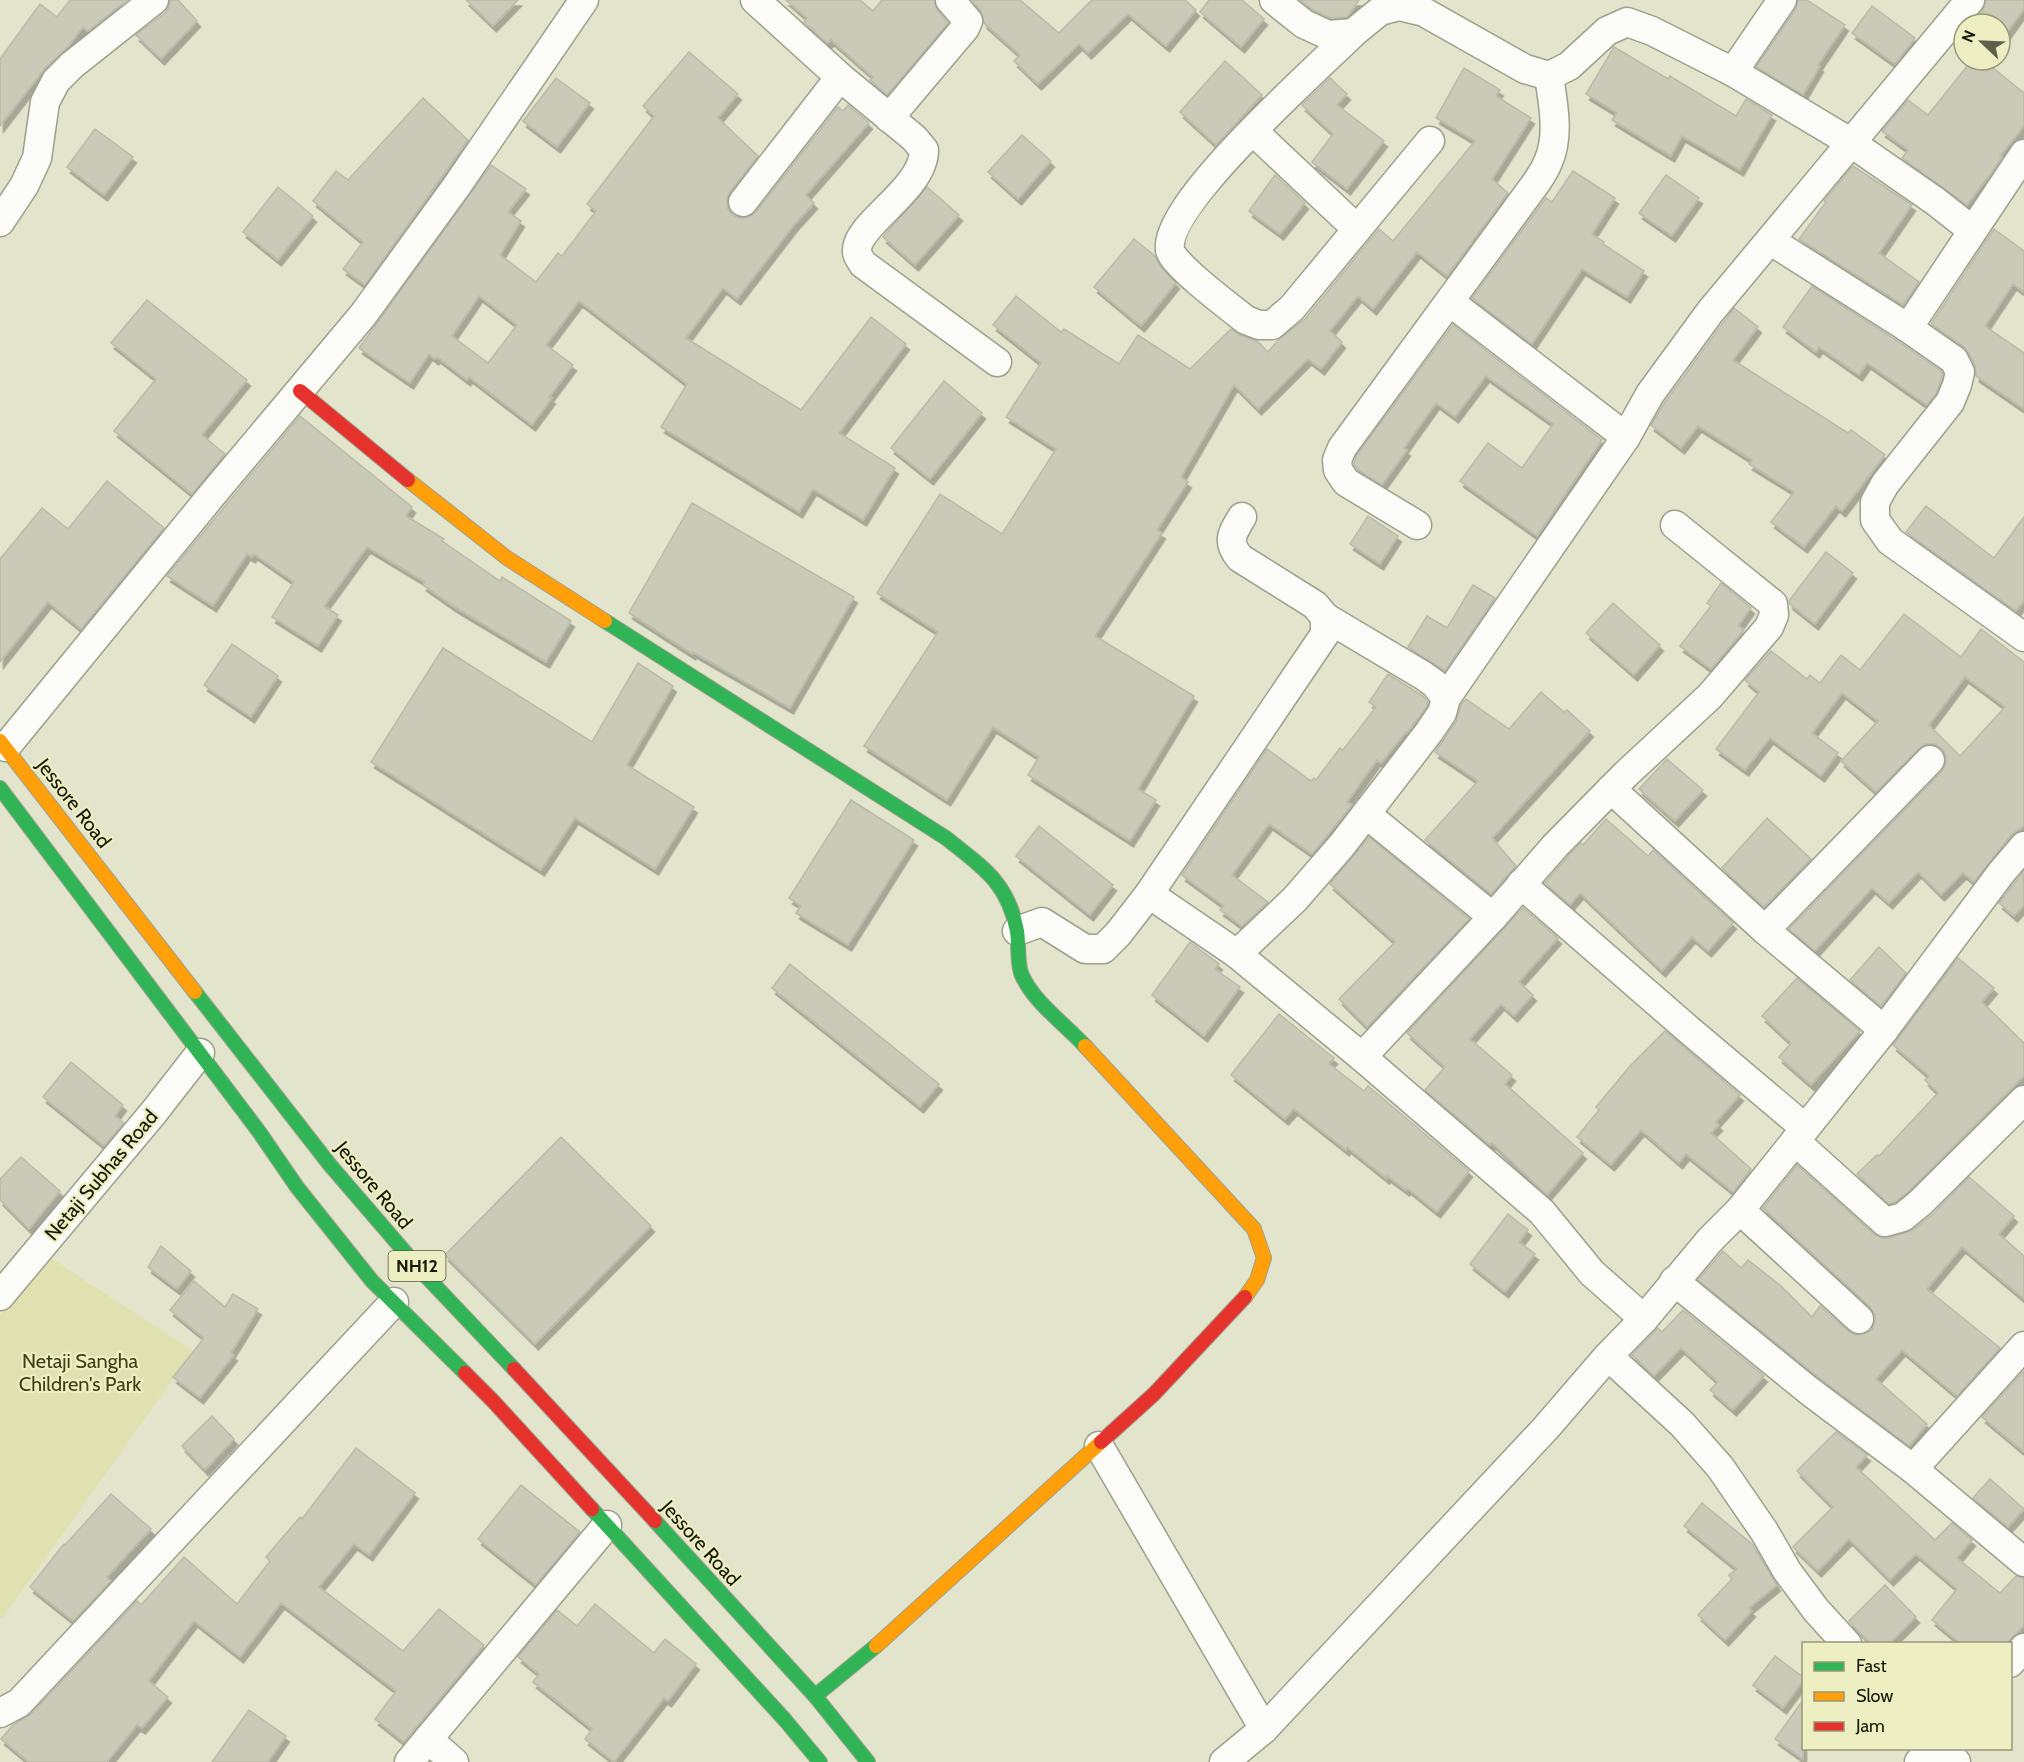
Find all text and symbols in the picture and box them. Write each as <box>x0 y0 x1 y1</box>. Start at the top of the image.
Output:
north arrow <box>1952 12 2012 72</box>
text: N <box>1958 27 1980 45</box>
street label: Jessore Road <box>31 753 116 852</box>
street label: Netaji Subhas Road <box>39 1105 163 1245</box>
street label: Jessore Road <box>330 1136 418 1234</box>
road number: NH12 <box>388 1251 446 1281</box>
park label: Netaji Sangha Children's Park <box>19 1349 141 1396</box>
street label: Jessore Road <box>656 1495 746 1591</box>
legend <box>1802 1642 2012 1750</box>
text: Fast <box>1856 1655 1887 1677</box>
text: Slow <box>1856 1685 1893 1707</box>
text: Jam <box>1855 1715 1885 1737</box>

